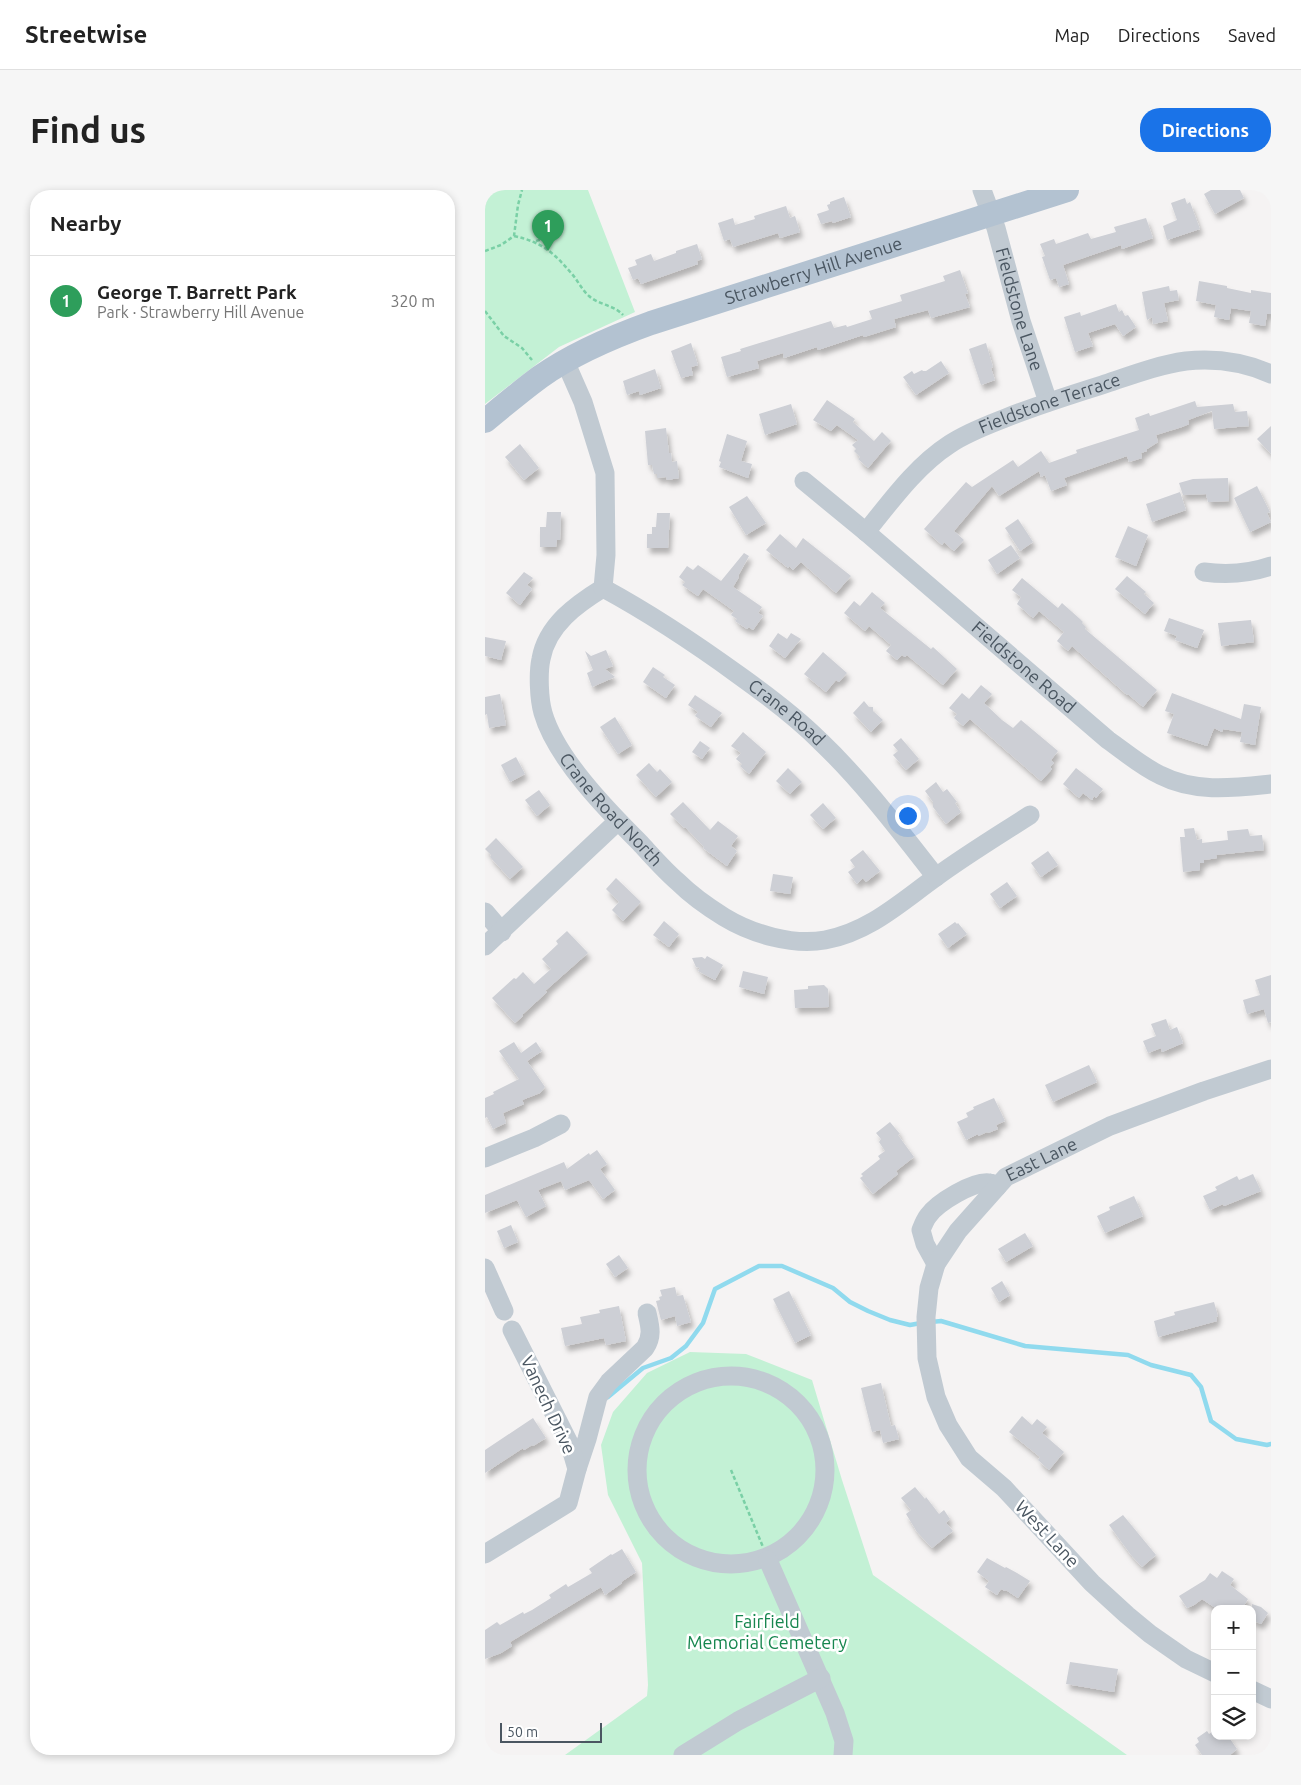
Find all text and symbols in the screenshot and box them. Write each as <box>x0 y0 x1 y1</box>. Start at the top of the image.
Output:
text: Streetwise <box>25 21 147 48</box>
text: Map <box>1054 25 1090 45</box>
text: Directions <box>1118 25 1200 45</box>
text: Saved <box>1228 25 1276 45</box>
button: Directions <box>1140 108 1271 152</box>
text: Find us <box>30 110 146 150</box>
pin: 1 <box>532 210 564 251</box>
text: Nearby <box>50 211 121 235</box>
street label: Strawberry Hill Avenue <box>722 232 904 308</box>
street label: Fieldstone Lane <box>993 245 1048 373</box>
text: George T. Barrett Park <box>97 281 297 303</box>
text: 1 <box>61 292 71 310</box>
text: 320 m <box>390 292 435 310</box>
text: Park · Strawberry Hill Avenue <box>97 303 304 321</box>
street label: Fieldstone Terrace <box>975 369 1123 437</box>
street label: Fieldstone Road <box>968 617 1080 717</box>
street label: Crane Road <box>745 674 829 749</box>
street label: Crane Road North <box>556 749 667 870</box>
your location <box>895 803 921 829</box>
street label: East Lane <box>1002 1133 1080 1185</box>
street label: Vanech Drive <box>517 1352 580 1457</box>
street label: West Lane <box>1012 1496 1084 1571</box>
map controls <box>1211 1605 1256 1740</box>
button: + <box>1211 1605 1256 1650</box>
park label: Fairfield Memorial Cemetery <box>687 1611 847 1652</box>
button: − <box>1211 1650 1256 1695</box>
button: layers <box>1211 1695 1256 1740</box>
scale bar <box>500 1720 603 1743</box>
text: 50 m <box>507 1724 538 1740</box>

